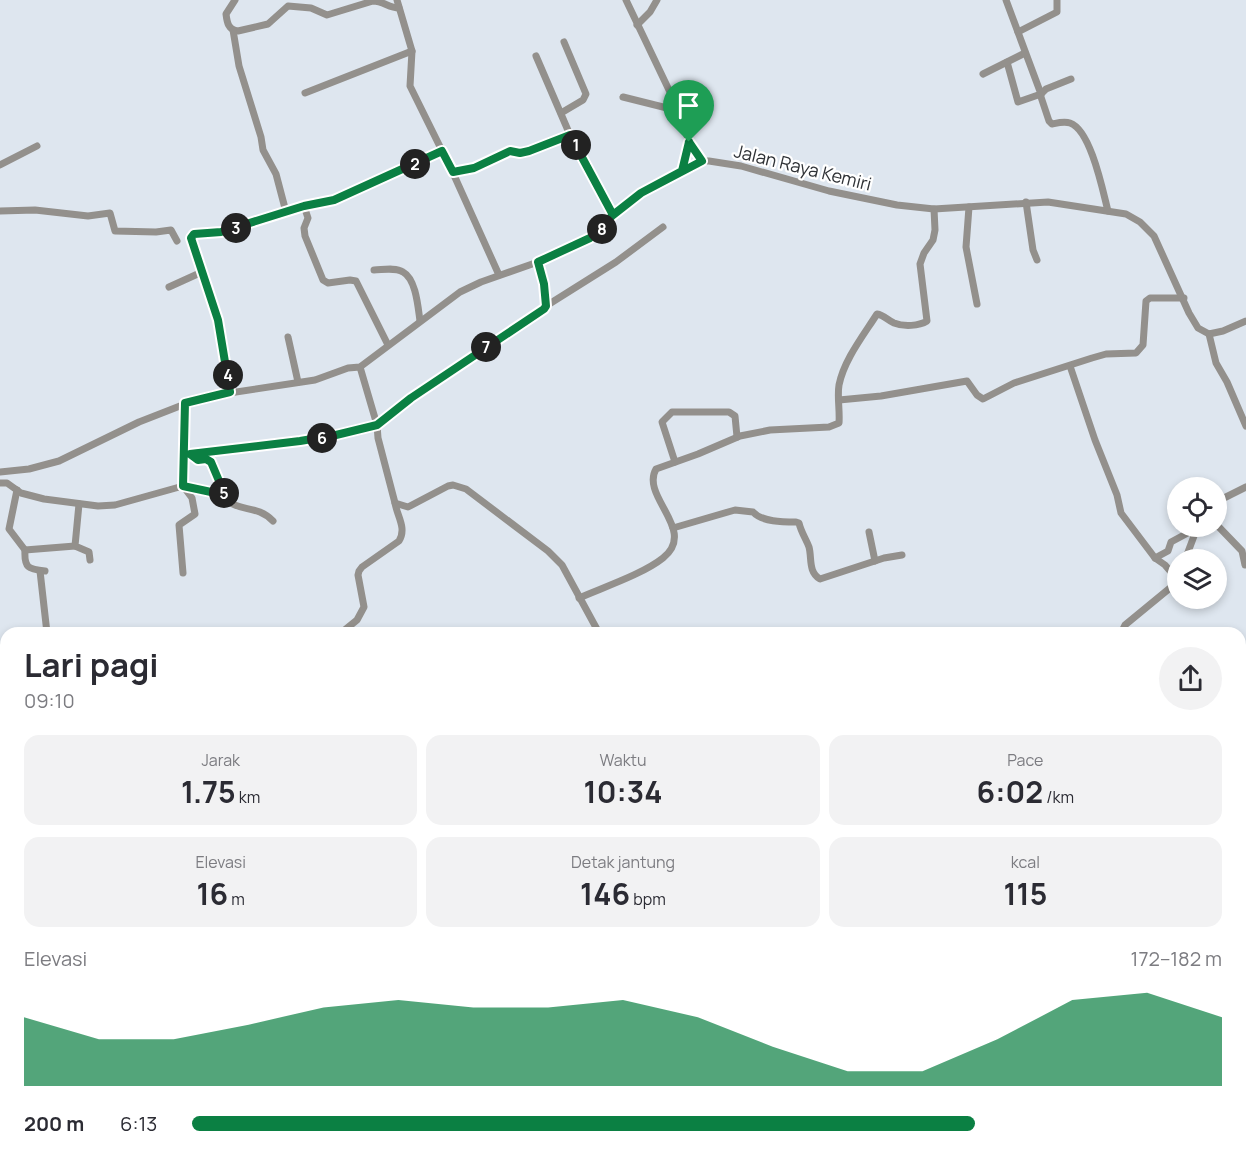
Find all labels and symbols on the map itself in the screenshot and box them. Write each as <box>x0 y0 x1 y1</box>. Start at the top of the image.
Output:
pin <box>663 80 714 142</box>
pin: 1 <box>561 130 591 160</box>
street label: Jalan Raya Kemiri <box>732 138 874 196</box>
pin: 2 <box>400 149 430 179</box>
pin: 3 <box>221 213 251 243</box>
pin: 8 <box>587 214 617 244</box>
pin: 7 <box>471 332 501 362</box>
pin: 4 <box>213 360 243 390</box>
pin: 6 <box>307 423 337 453</box>
pin: 5 <box>209 478 239 508</box>

